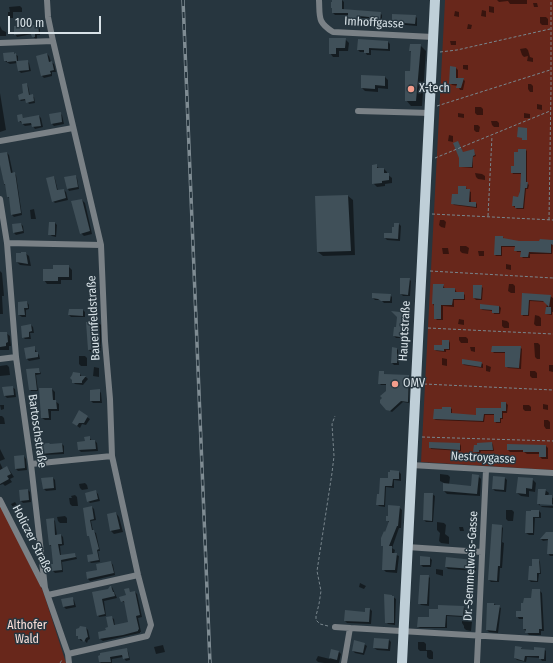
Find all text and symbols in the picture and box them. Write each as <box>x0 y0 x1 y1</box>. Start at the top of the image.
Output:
scale bar <box>10 8 103 34</box>
street label: Imhoffgasse <box>344 14 404 32</box>
text: 100 m <box>15 16 44 30</box>
place label: X-tech <box>419 82 450 96</box>
marker: X-tech <box>406 84 416 94</box>
street label: Bauernfeldstraße <box>85 275 103 361</box>
street label: Hauptstraße <box>396 300 414 362</box>
place label: OMV <box>403 377 425 391</box>
marker: OMV <box>390 379 400 389</box>
street label: Bartoschstraße <box>25 393 49 469</box>
street label: Nestroygasse <box>450 449 516 467</box>
street label: Holiczer Straße <box>9 503 55 575</box>
street label: Dr.-Semmelweis-Gasse <box>461 510 481 622</box>
park label: Althofer Wald <box>7 619 47 647</box>

